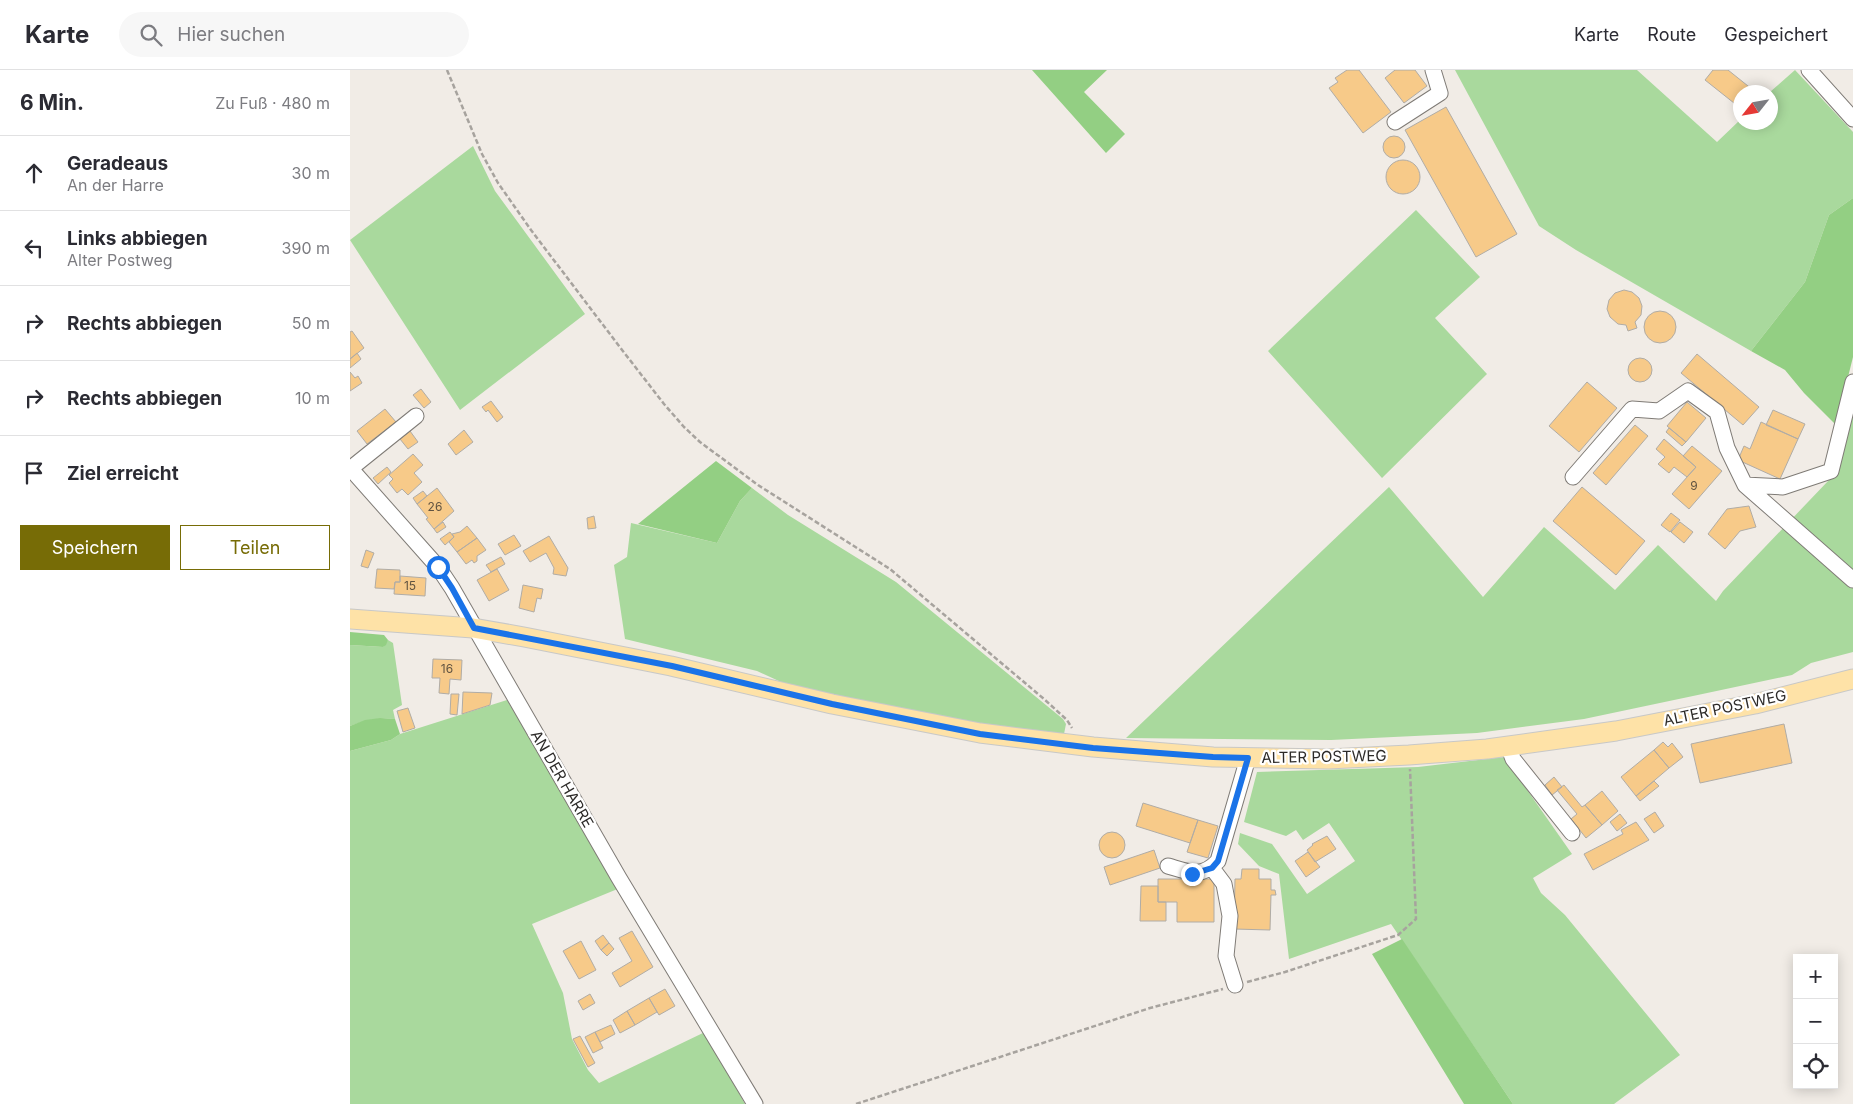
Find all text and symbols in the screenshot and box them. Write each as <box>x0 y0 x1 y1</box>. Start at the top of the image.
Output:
search box <box>119 12 469 57</box>
text: Karte <box>25 20 89 49</box>
icon: search <box>137 21 165 49</box>
text: Hier suchen <box>177 23 285 46</box>
text: Karte <box>1574 24 1619 45</box>
text: Route <box>1647 24 1696 45</box>
text: Gespeichert <box>1724 24 1828 45</box>
north arrow <box>1733 85 1778 130</box>
text: 6 Min. <box>20 90 84 115</box>
text: Zu Fuß · 480 m <box>215 93 330 113</box>
text: Geradeaus <box>67 152 168 175</box>
icon: ahead <box>20 159 48 187</box>
text: 30 m <box>292 163 330 183</box>
text: An der Harre <box>67 175 164 195</box>
text: Links abbiegen <box>67 227 208 250</box>
icon: left <box>20 234 48 262</box>
text: 390 m <box>282 238 330 258</box>
text: Alter Postweg <box>67 250 173 270</box>
icon: right <box>20 309 48 337</box>
text: Rechts abbiegen <box>67 312 222 335</box>
text: 50 m <box>292 313 330 333</box>
icon: right <box>20 384 48 412</box>
text: Rechts abbiegen <box>67 387 222 410</box>
text: 10 m <box>295 388 330 408</box>
icon: arrive <box>20 459 48 487</box>
text: Ziel erreicht <box>67 462 179 485</box>
house number: 9 <box>1690 478 1698 493</box>
house number: 26 <box>428 499 442 514</box>
button: Speichern <box>20 525 170 570</box>
button: Teilen <box>180 525 330 570</box>
route start <box>427 556 450 579</box>
house number: 15 <box>404 578 416 593</box>
house number: 16 <box>441 661 453 676</box>
street label: ALTER POSTWEG <box>1662 685 1788 730</box>
street label: AN DER HARRE <box>527 727 598 831</box>
street label: ALTER POSTWEG <box>1261 746 1387 767</box>
route end <box>1181 863 1204 886</box>
map controls <box>1793 954 1838 1089</box>
button: + <box>1793 954 1838 999</box>
button: − <box>1793 999 1838 1044</box>
button: locate <box>1793 1044 1838 1089</box>

